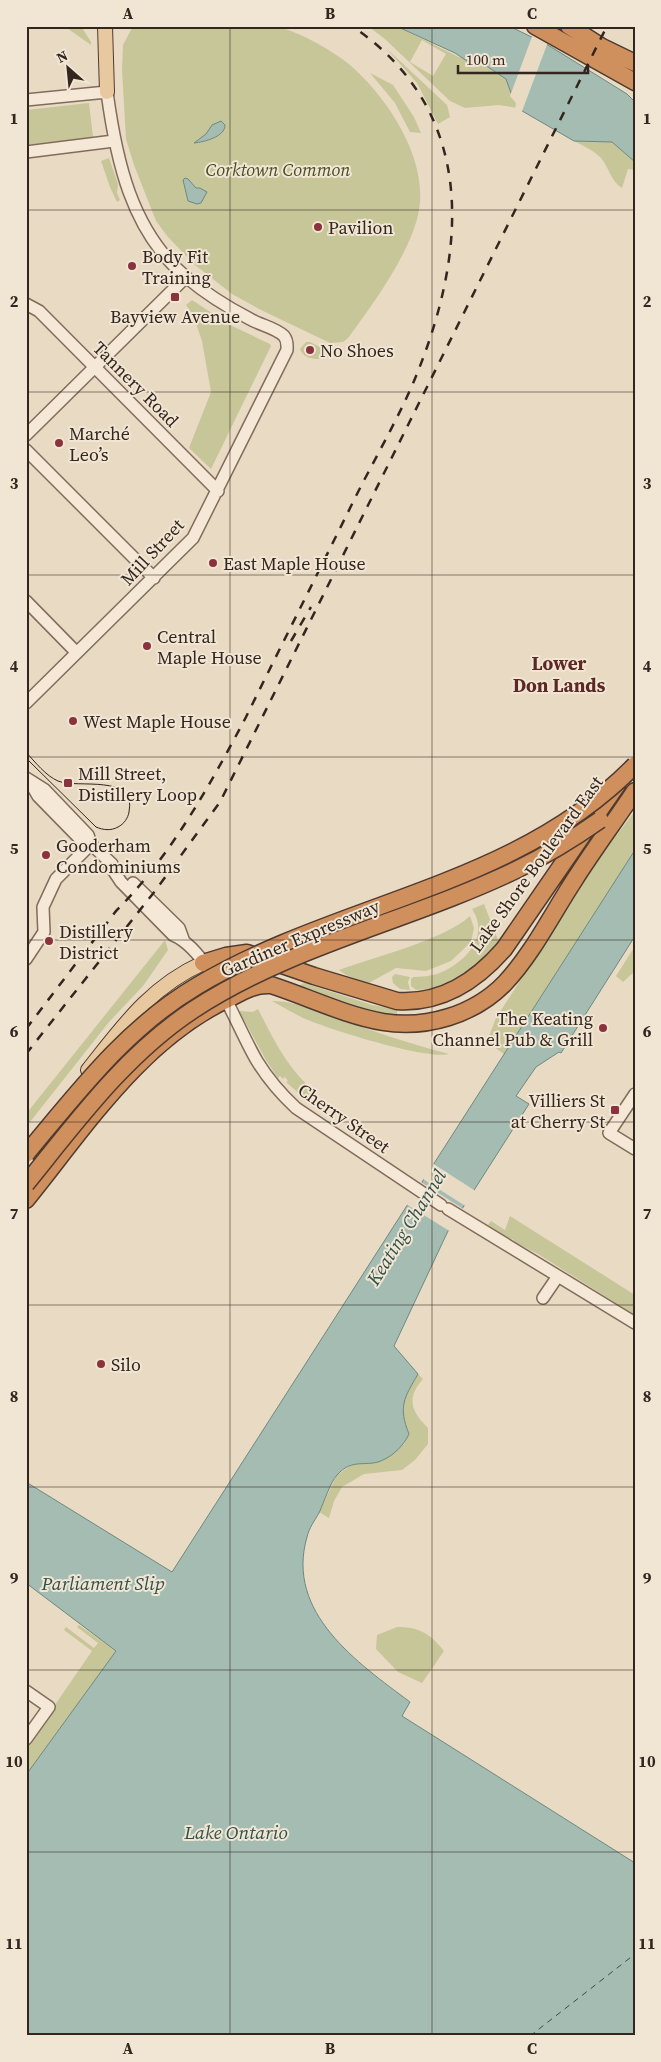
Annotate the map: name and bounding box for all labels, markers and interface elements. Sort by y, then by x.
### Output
text: A [123,2,134,24]
text: B [325,2,336,24]
text: C [527,2,537,24]
north arrow [42,42,92,92]
scale bar [458,42,588,74]
text: N [53,45,71,68]
text: 100 m [466,49,506,70]
text: 1 [10,107,18,129]
text: 1 [643,107,651,129]
park label: Corktown Common [206,157,350,182]
place label: Pavilion [328,215,393,240]
marker: Pavilion [312,221,324,233]
place label: Body Fit Training [142,244,211,290]
marker: Body Fit Training [126,260,138,272]
text: 2 [10,290,19,312]
text: 2 [643,290,652,312]
marker: Bayview Avenue [169,291,181,303]
place label: Bayview Avenue [110,304,240,329]
street label: Tannery Road [87,335,185,433]
place label: No Shoes [320,338,394,363]
marker: No Shoes [304,344,316,356]
place label: Marché Leo’s [69,421,130,467]
marker: Marché Leo’s [53,437,65,449]
text: 3 [10,472,19,494]
text: 3 [643,472,652,494]
street label: Mill Street [115,513,190,591]
place label: East Maple House [223,551,366,576]
marker: East Maple House [207,557,219,569]
place label: Central Maple House [157,624,262,670]
marker: Central Maple House [141,640,153,652]
district label: Lower Don Lands [513,650,606,698]
text: 4 [10,655,19,677]
text: 4 [643,655,652,677]
place label: West Maple House [83,709,231,734]
marker: West Maple House [67,715,79,727]
place label: Mill Street, Distillery Loop [78,761,197,807]
street label: Lake Shore Boulevard East [463,771,609,957]
marker: Mill Street, Distillery Loop [62,777,74,789]
place label: Gooderham Condominiums [56,833,181,879]
text: 5 [10,837,19,859]
text: 5 [643,837,652,859]
marker: Gooderham Condominiums [40,849,52,861]
street label: Gardiner Expressway [217,893,384,983]
place label: Distillery District [59,919,134,965]
marker: Distillery District [43,935,55,947]
place label: The Keating Channel Pub & Grill [433,1006,593,1052]
text: 6 [10,1020,19,1042]
text: 6 [643,1020,652,1042]
marker: The Keating Channel Pub & Grill [597,1022,609,1034]
street label: Cherry Street [293,1077,395,1159]
place label: Villiers St at Cherry St [511,1088,605,1134]
marker: Villiers St at Cherry St [609,1104,621,1116]
water label: Keating Channel [359,1164,452,1291]
text: 7 [10,1202,19,1224]
text: 7 [643,1202,652,1224]
place label: Silo [111,1352,141,1377]
marker: Silo [95,1358,107,1370]
text: 8 [10,1385,18,1407]
text: 8 [643,1385,651,1407]
text: 9 [10,1567,19,1589]
text: 9 [643,1567,652,1589]
water label: Parliament Slip [40,1570,165,1596]
text: 10 [5,1750,23,1772]
text: 10 [638,1750,656,1772]
water label: Lake Ontario [183,1819,288,1845]
text: 11 [5,1932,23,1954]
text: 11 [638,1932,656,1954]
text: A [123,2037,134,2059]
text: B [325,2037,336,2059]
text: C [527,2037,537,2059]

